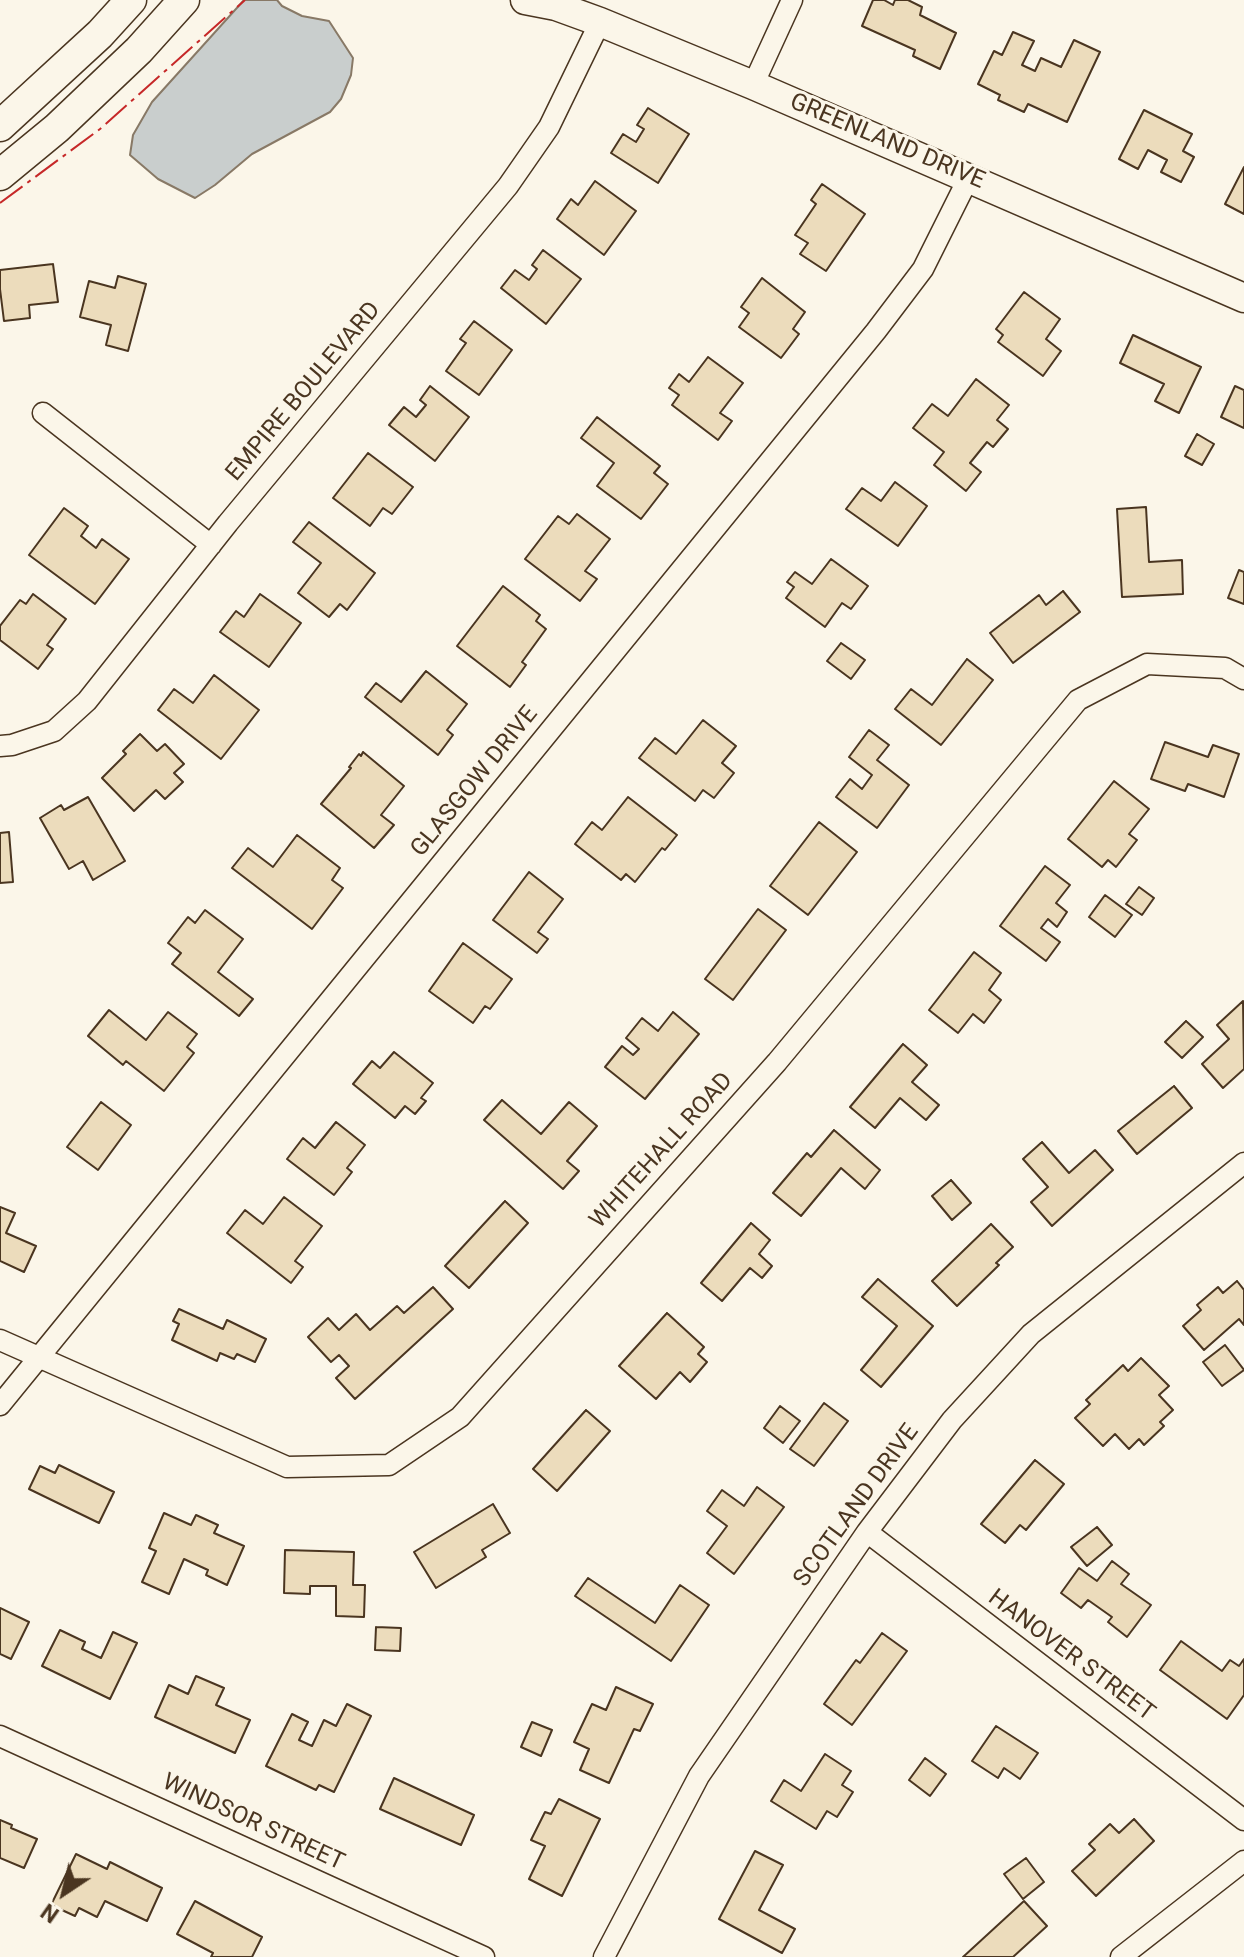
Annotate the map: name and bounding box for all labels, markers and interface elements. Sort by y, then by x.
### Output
street label: GREENLAND DRIVE [785,88,989,196]
street label: EMPIRE BOULEVARD [221,297,387,487]
street label: GLASGOW DRIVE [405,701,545,863]
street label: WHITEHALL ROAD [584,1067,740,1235]
street label: SCOTLAND DRIVE [788,1419,926,1593]
street label: HANOVER STREET [982,1584,1160,1728]
street label: WINDSOR STREET [157,1768,349,1878]
north arrow [24,1853,104,1933]
text: N [36,1898,63,1928]

